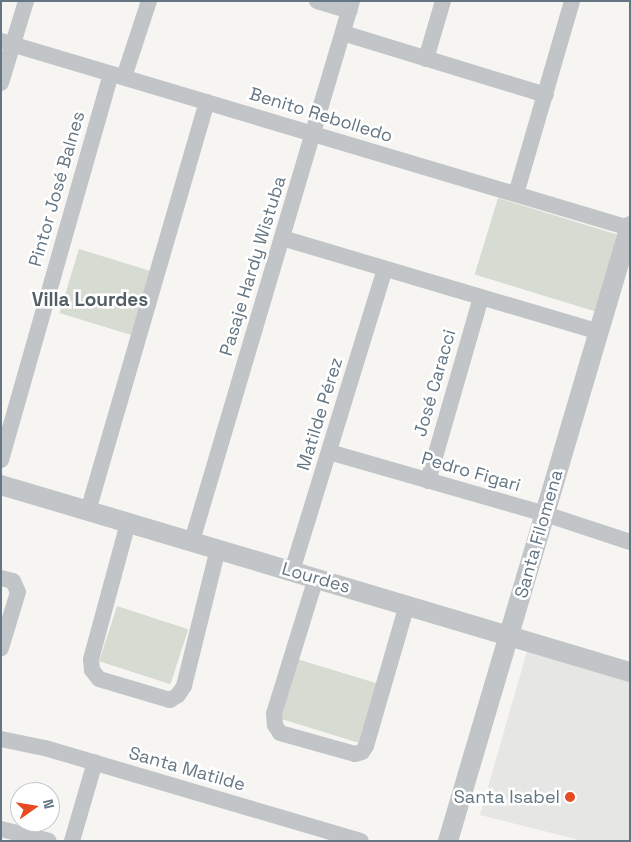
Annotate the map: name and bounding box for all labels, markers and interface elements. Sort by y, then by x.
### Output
street label: Benito Rebolledo [247,83,395,147]
street label: Pintor José Balnes [25,109,89,269]
street label: Pasaje Hardy Wistuba [215,173,291,359]
district label: Villa Lourdes [32,289,148,311]
street label: José Caracci [409,327,461,439]
street label: Matilde Pérez [293,355,347,473]
street label: Pedro Figari [419,448,523,496]
street label: Santa Filomena [510,467,568,601]
street label: Lourdes [279,558,353,598]
street label: Santa Matilde [126,742,248,796]
north arrow [10,782,60,832]
place label: Santa Isabel [454,786,560,808]
marker: Santa Isabel [564,791,576,803]
text: N [39,797,58,810]

